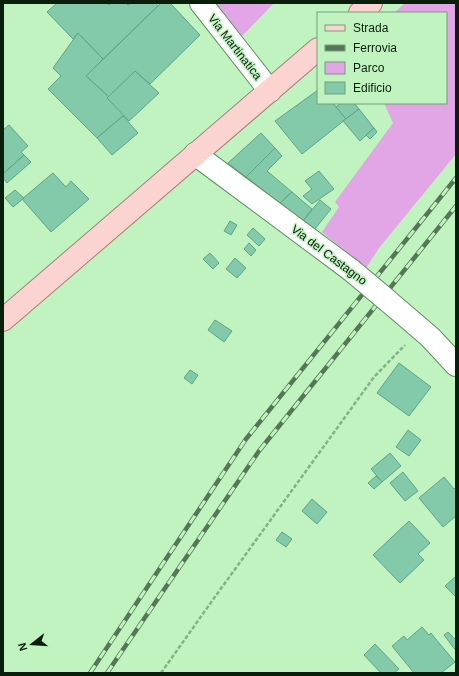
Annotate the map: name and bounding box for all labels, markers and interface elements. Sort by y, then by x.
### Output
street label: Via Martinatica [205,12,265,83]
legend [317,12,447,104]
text: Strada [353,21,389,35]
text: Ferrovia [353,41,397,55]
text: Parco [353,61,385,75]
text: Edificio [353,81,392,95]
street label: Via del Castagno [288,222,370,288]
north arrow [12,624,52,664]
text: N [16,641,29,652]

